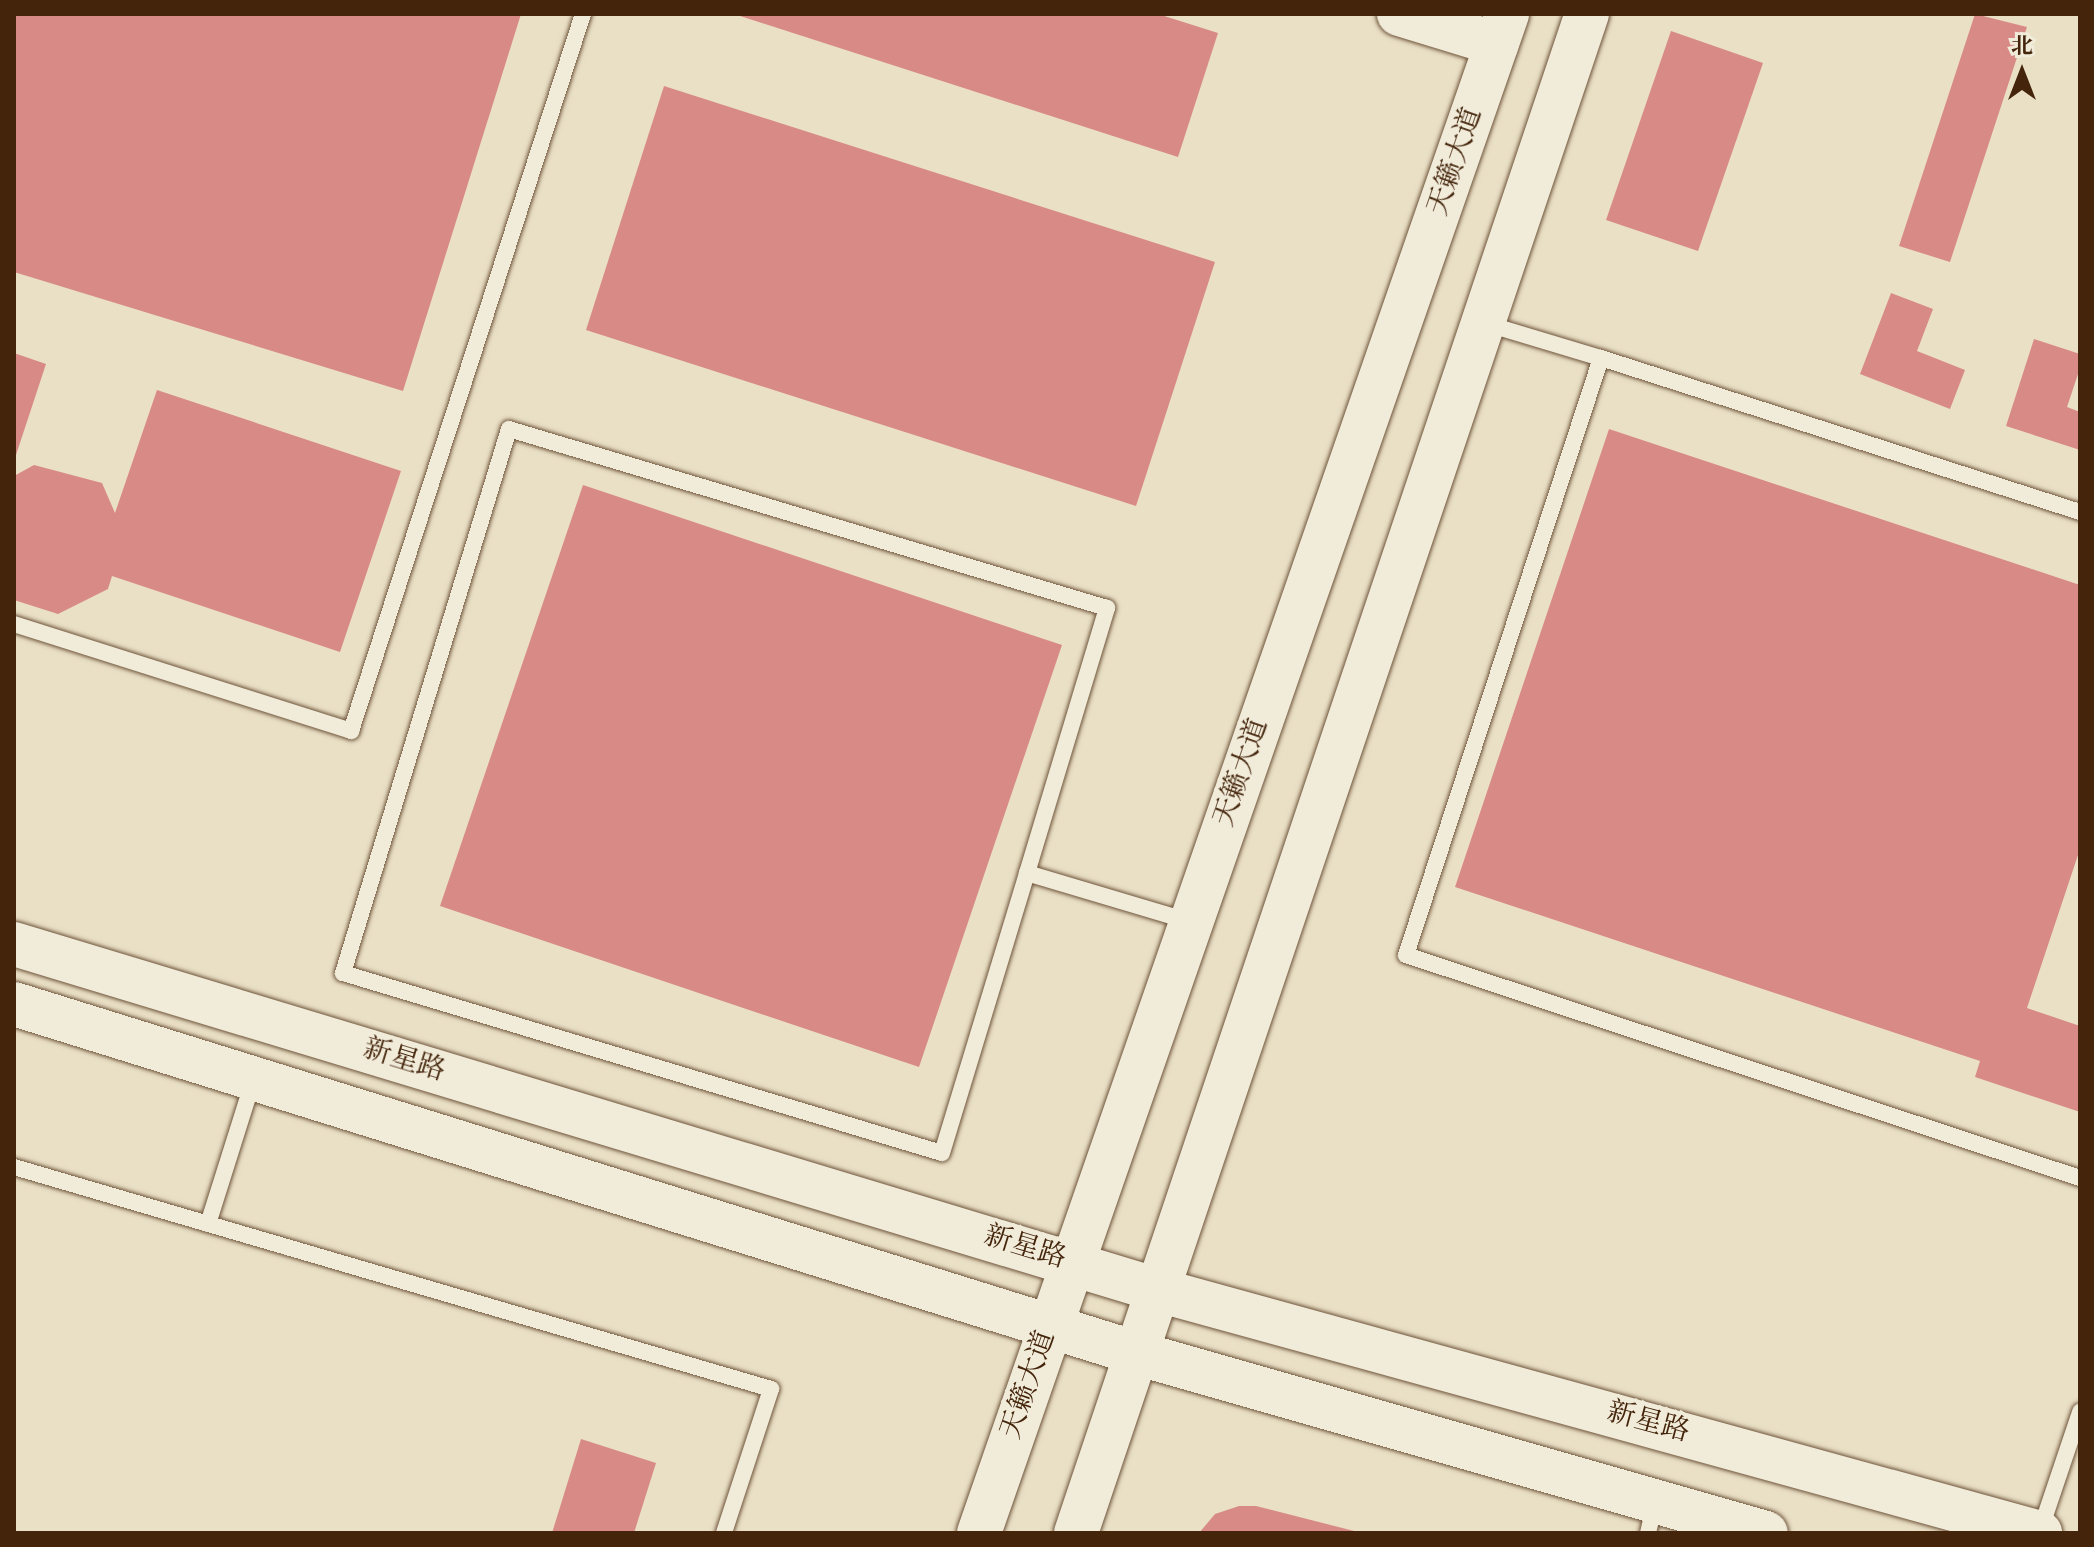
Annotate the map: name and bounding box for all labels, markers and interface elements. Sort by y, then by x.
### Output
north arrow [1982,32,2062,112]
text: 北 [2011,32,2033,63]
street label: 天籁大道 [1422,104,1490,220]
street label: 天籁大道 [1208,715,1276,831]
street label: 新星路 [359,1033,449,1089]
street label: 新星路 [980,1220,1070,1276]
street label: 天籁大道 [995,1327,1063,1443]
street label: 新星路 [1603,1396,1693,1450]

